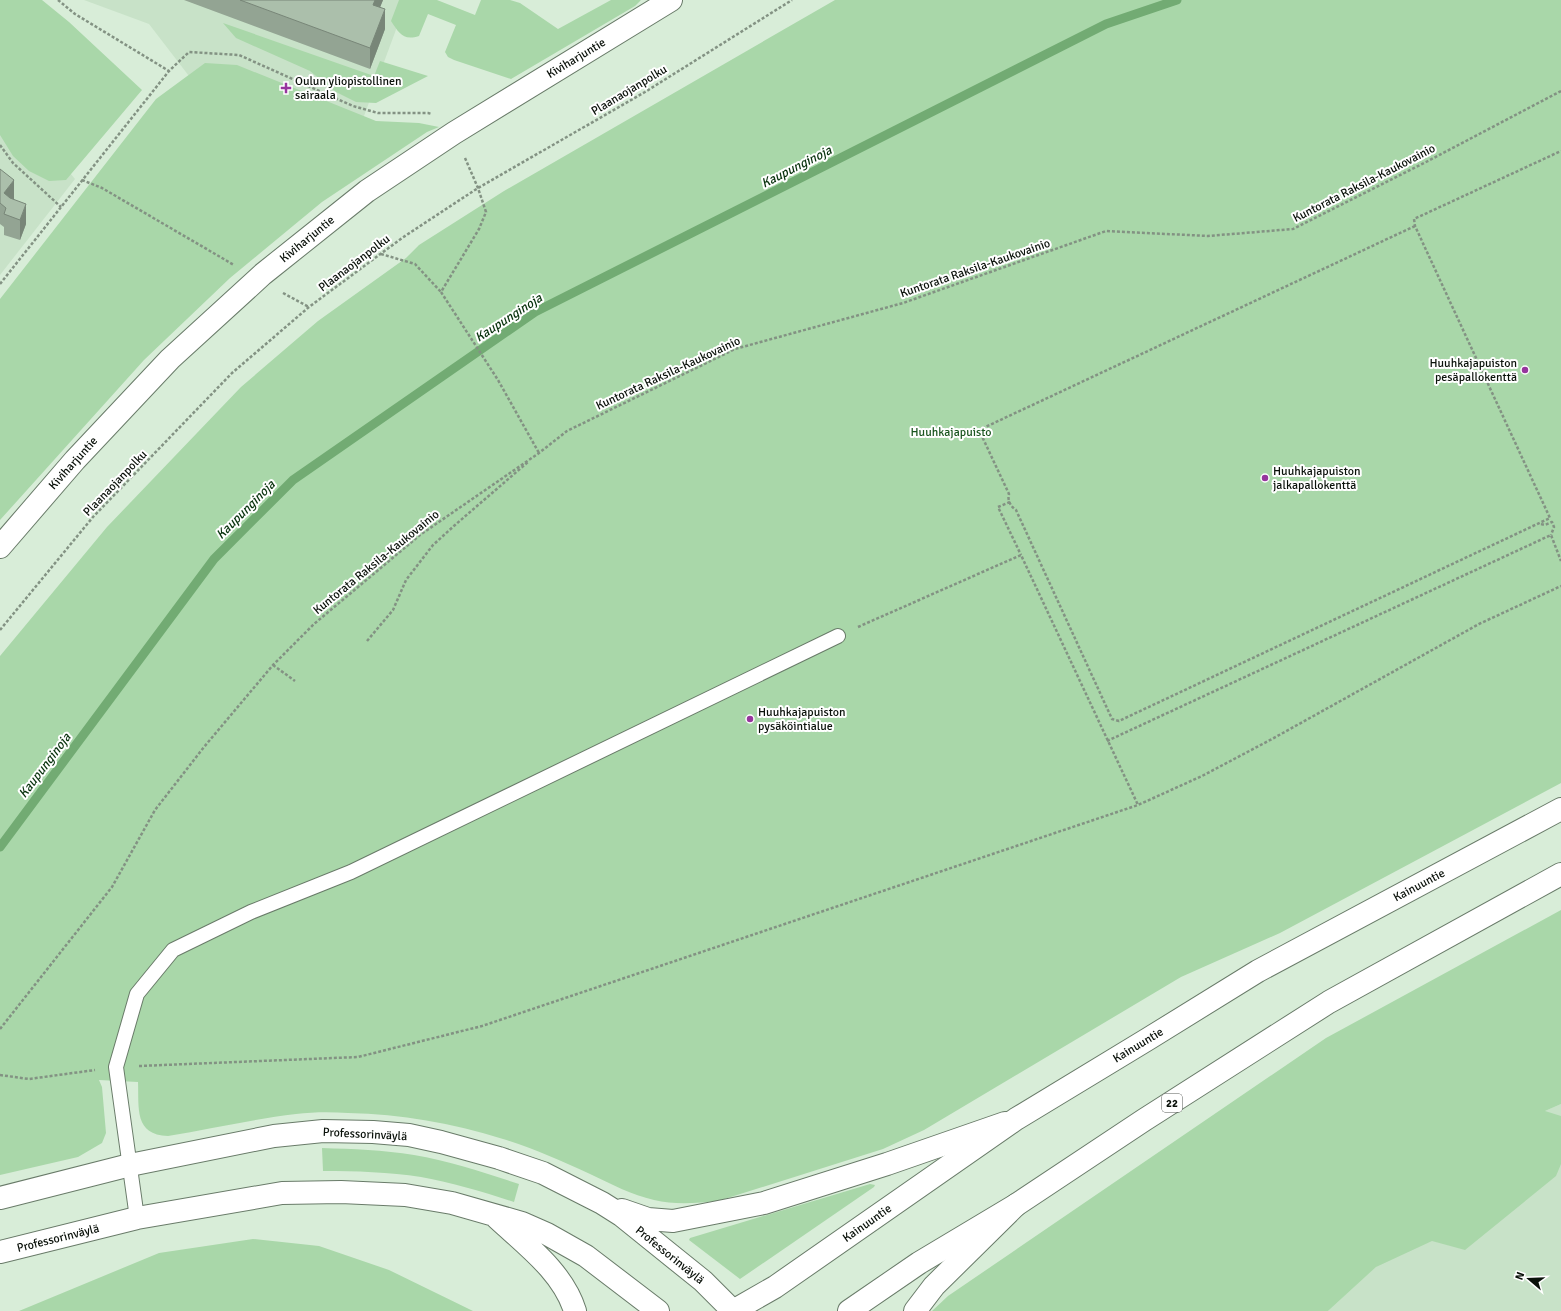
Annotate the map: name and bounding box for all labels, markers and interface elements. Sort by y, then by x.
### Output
street label: Kiviharjuntie [544,35,608,82]
street label: Plaanaojanpolku [589,62,670,119]
place label: Oulun yliopistollinen sairaala [295,74,402,103]
marker: Oulun yliopistollinen sairaala [280,82,292,94]
street label: Kuntorata Raksila-Kaukovainio [1291,141,1438,226]
water label: Kaupunginoja [759,142,835,191]
street label: Kiviharjuntie [277,213,338,266]
street label: Plaanaojanpolku [316,232,393,295]
street label: Kuntorata Raksila-Kaukovainio [898,236,1052,301]
water label: Kaupunginoja [472,290,546,346]
street label: Kuntorata Raksila-Kaukovainio [594,333,743,414]
place label: Huuhkajapuiston pesäpallokenttä [1429,356,1517,385]
marker: Huuhkajapuiston pesäpallokenttä [1520,365,1530,375]
park label: Huuhkajapuisto [910,425,992,440]
street label: Kiviharjuntie [46,434,101,493]
street label: Plaanaojanpolku [80,447,151,519]
place label: Huuhkajapuiston jalkapallokenttä [1273,464,1361,493]
marker: Huuhkajapuiston jalkapallokenttä [1260,473,1270,483]
water label: Kaupunginoja [213,477,279,543]
street label: Kuntorata Raksila-Kaukovainio [310,507,442,618]
place label: Huuhkajapuiston pysäköintialue [758,705,846,734]
marker: Huuhkajapuiston pysäköintialue [745,714,755,724]
water label: Kaupunginoja [15,730,75,801]
street label: Kainuuntie [1391,866,1448,905]
street label: Kainuuntie [1110,1025,1166,1066]
road number: 22 [1162,1094,1182,1112]
street label: Professorinväylä [322,1125,408,1144]
street label: Kainuuntie [840,1201,895,1246]
street label: Professorinväylä [15,1221,101,1256]
street label: Professorinväylä [632,1223,707,1288]
north arrow [1509,1259,1549,1299]
text: N [1513,1270,1527,1282]

